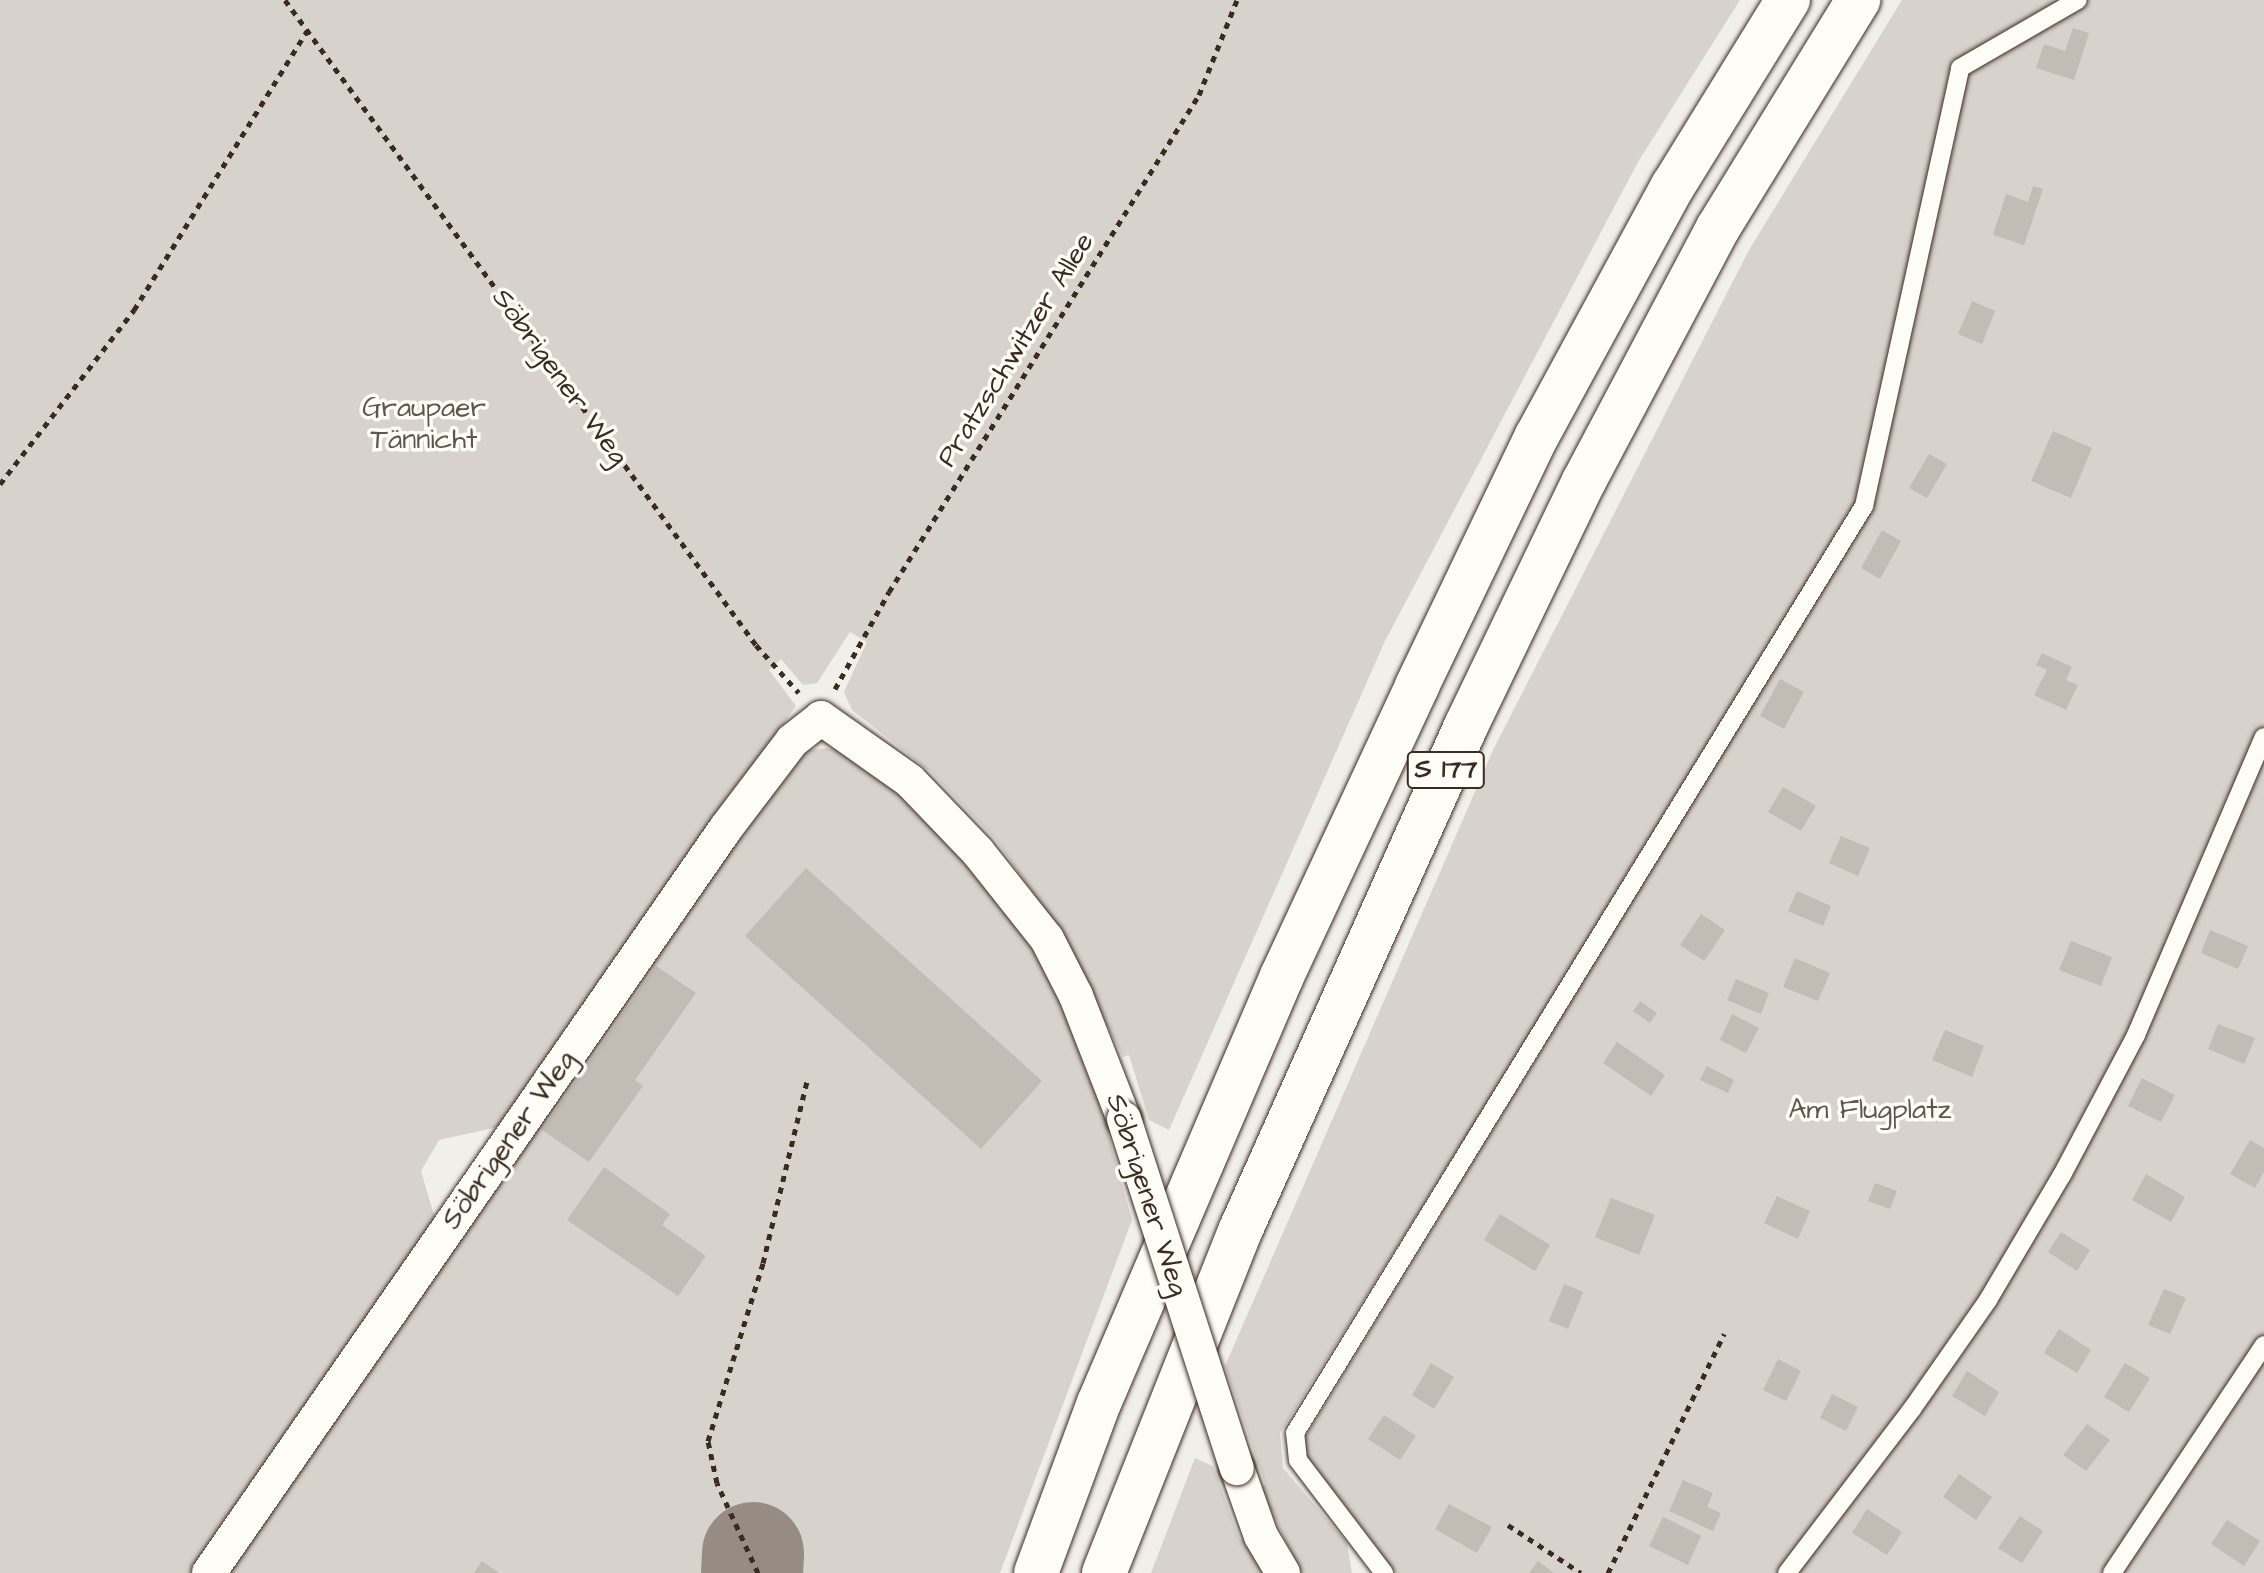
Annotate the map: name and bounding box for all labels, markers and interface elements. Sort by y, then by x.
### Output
street label: Pratzschwitzer Allee [930,227,1102,473]
street label: Söbrigener Weg [485,282,635,472]
park label: Graupaer Tännicht [362,391,486,457]
road number: S 177 [1406,748,1486,792]
street label: Söbrigener Weg [435,1044,583,1236]
street label: Söbrigener Weg [1099,1090,1195,1300]
park label: Am Flugplatz [1789,1093,1951,1127]

